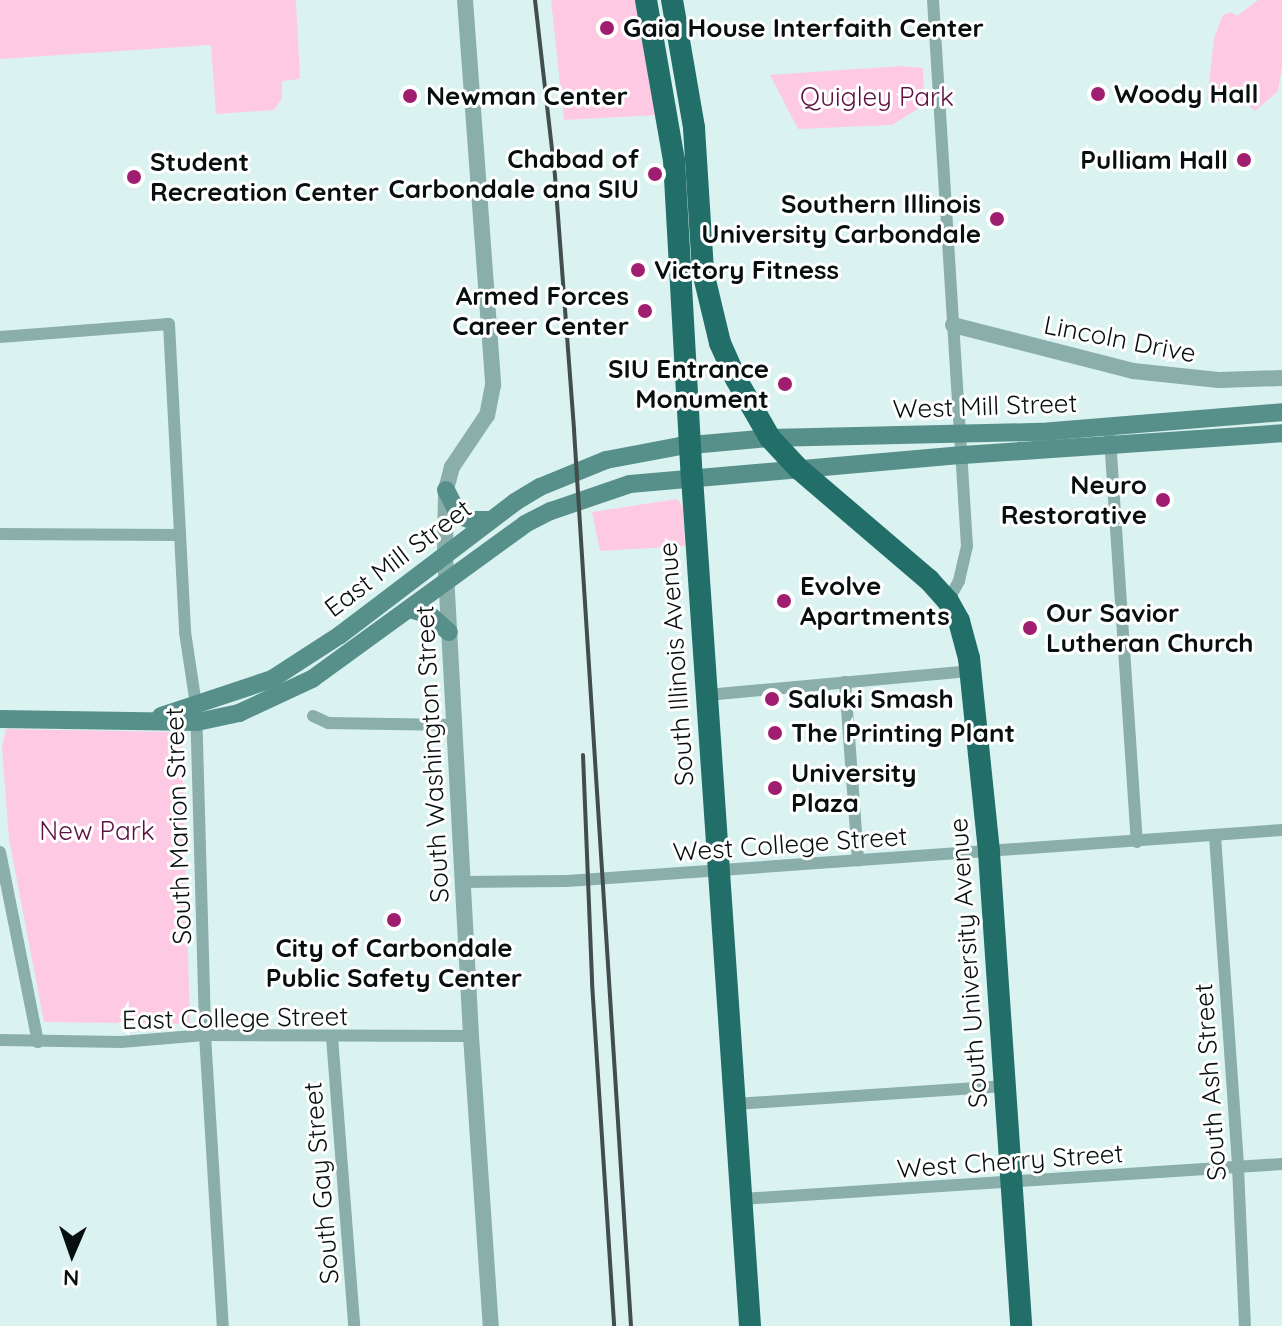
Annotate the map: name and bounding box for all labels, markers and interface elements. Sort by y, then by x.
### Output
place label: Gaia House Interfaith Center [623,12,984,44]
marker: Gaia House Interfaith Center [598,19,616,37]
place label: Woody Hall [1114,78,1259,110]
place label: Newman Center [426,80,628,112]
park label: Quigley Park [800,81,954,113]
marker: Woody Hall [1089,85,1107,103]
marker: Newman Center [401,87,419,105]
place label: Chabad of Carbondale ana SIU [389,143,639,204]
place label: Pulliam Hall [1080,144,1228,176]
place label: Student Recreation Center [150,146,379,208]
marker: Pulliam Hall [1235,151,1253,169]
marker: Chabad of Carbondale ana SIU [646,165,664,183]
marker: Student Recreation Center [125,168,143,186]
place label: Southern Illinois University Carbondale [701,188,981,250]
marker: Southern Illinois University Carbondale [988,210,1006,228]
place label: Victory Fitness [654,254,839,286]
marker: Victory Fitness [629,261,647,279]
place label: Armed Forces Career Center [452,280,629,342]
marker: Armed Forces Career Center [636,302,654,320]
street label: Lincoln Drive [1041,309,1199,369]
place label: SIU Entrance Monument [608,353,769,414]
marker: SIU Entrance Monument [776,375,794,393]
street label: West Mill Street [892,387,1078,425]
place label: Neuro Restorative [1001,469,1147,530]
marker: Neuro Restorative [1154,491,1172,509]
street label: East Mill Street [318,493,478,623]
street label: South Illinois Avenue [652,541,700,787]
place label: Evolve Apartments [800,570,950,632]
marker: Evolve Apartments [775,592,793,610]
place label: Our Savior Lutheran Church [1046,597,1253,658]
street label: South Washington Street [409,604,455,904]
marker: Our Savior Lutheran Church [1021,619,1039,637]
place label: Saluki Smash [788,683,954,715]
marker: Saluki Smash [763,690,781,708]
street label: South Marion Street [158,707,198,945]
place label: The Printing Plant [791,717,1015,749]
marker: The Printing Plant [766,724,784,742]
place label: University Plaza [791,757,917,818]
marker: University Plaza [766,779,784,797]
park label: New Park [39,815,155,847]
street label: South University Avenue [942,817,994,1109]
street label: West College Street [672,820,908,868]
marker: City of Carbondale Public Safety Center [385,911,403,929]
place label: City of Carbondale Public Safety Center [266,932,522,994]
street label: South Ash Street [1188,982,1232,1182]
street label: East College Street [122,1000,348,1036]
street label: South Gay Street [297,1081,345,1285]
street label: West Cherry Street [896,1138,1124,1184]
north arrow [32,1214,112,1294]
text: N [63,1264,80,1292]

